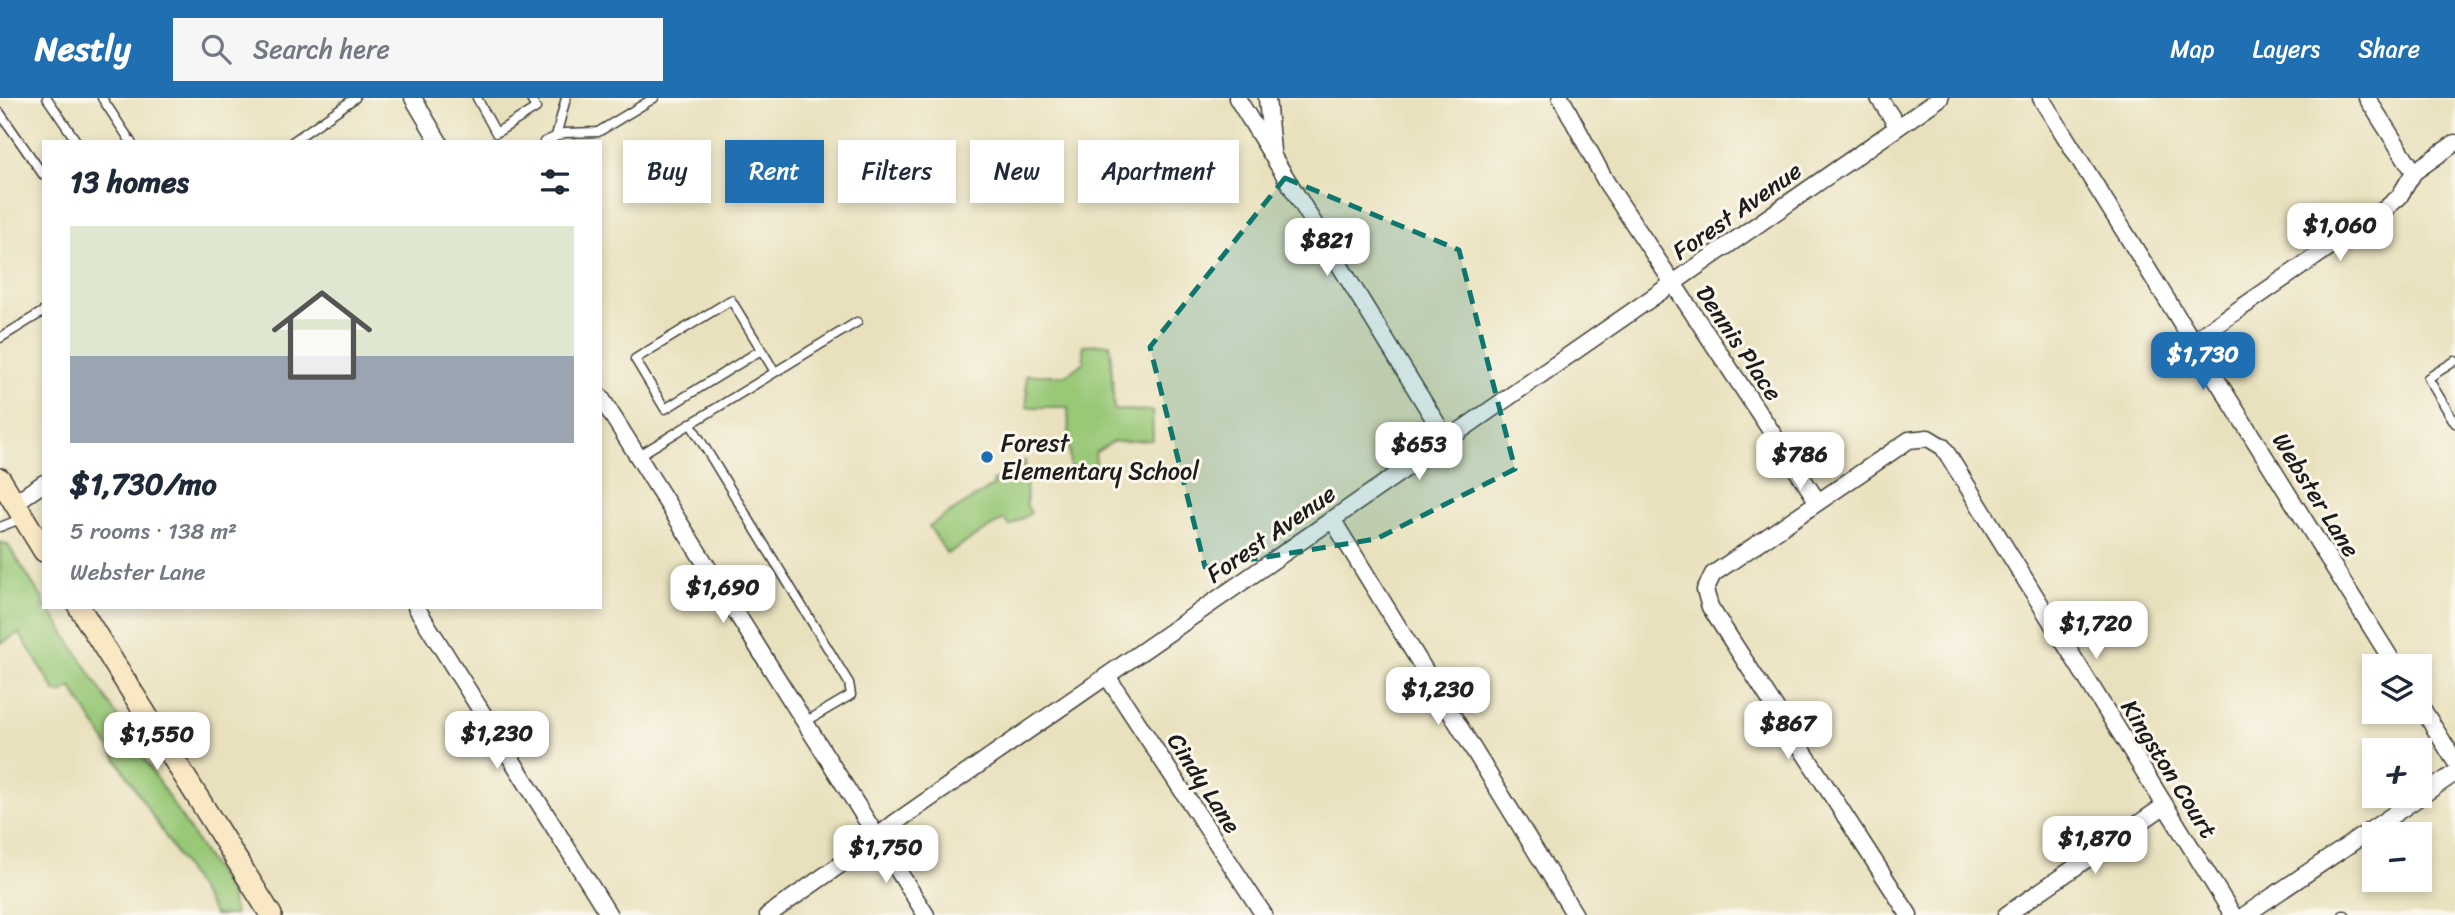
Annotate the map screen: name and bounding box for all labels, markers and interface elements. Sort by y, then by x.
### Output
search box [173,18,663,81]
text: Nestly [35,20,131,78]
text: Search here [253,26,390,72]
text: Map [2170,28,2215,70]
text: Layers [2253,28,2320,70]
text: Share [2358,28,2420,70]
icon: search [197,30,235,68]
chip: Buy [623,140,711,203]
chip: Rent [725,140,824,203]
chip: Filters [838,140,956,203]
chip: New [970,140,1064,203]
chip: Apartment [1078,140,1239,203]
street label: Forest Avenue [1663,150,1811,272]
text: 13 homes [70,155,189,209]
icon: filters [536,163,574,201]
pin: $1,060 [2283,204,2397,263]
text: $1,060 [2303,205,2377,246]
pin: $821 [1286,218,1368,278]
text: $821 [1301,220,1353,261]
icon: home [259,272,385,398]
street label: Dennis Place [1684,276,1794,410]
pin: $1,730 [2146,332,2260,392]
text: $1,730 [2167,334,2239,375]
place label: Forest Elementary School [1001,422,1200,492]
pin: $653 [1378,422,1460,482]
text: $653 [1391,424,1447,465]
street label: Webster Lane [2261,424,2371,566]
pin: $786 [1759,432,1841,492]
text: $786 [1772,434,1828,475]
marker: Forest Elementary School [979,449,995,465]
text: $1,730/mo [70,457,217,511]
street label: Forest Avenue [1197,473,1345,595]
text: 5 rooms · 138 m² [70,511,237,552]
text: Webster Lane [70,552,206,593]
pin: $1,690 [666,566,780,625]
text: $1,690 [686,567,760,608]
pin: $1,720 [2039,602,2153,661]
text: $1,720 [2060,603,2132,644]
map controls [2362,654,2432,892]
button: layers [2362,654,2432,724]
pin: $1,230 [1381,668,1495,727]
text: $1,230 [1402,669,1474,710]
street label: Kingston Court [2109,691,2229,847]
pin: $867 [1747,702,1829,761]
text: $867 [1760,703,1816,744]
pin: $1,550 [100,712,214,772]
pin: $1,230 [440,712,554,771]
text: $1,230 [461,713,533,754]
text: $1,550 [120,714,194,755]
street label: Cindy Lane [1156,724,1253,842]
button: + [2362,738,2432,808]
pin: $1,870 [2038,816,2152,876]
text: $1,870 [2058,818,2132,859]
button: − [2362,822,2432,892]
pin: $1,750 [829,826,943,885]
text: $1,750 [849,827,923,868]

